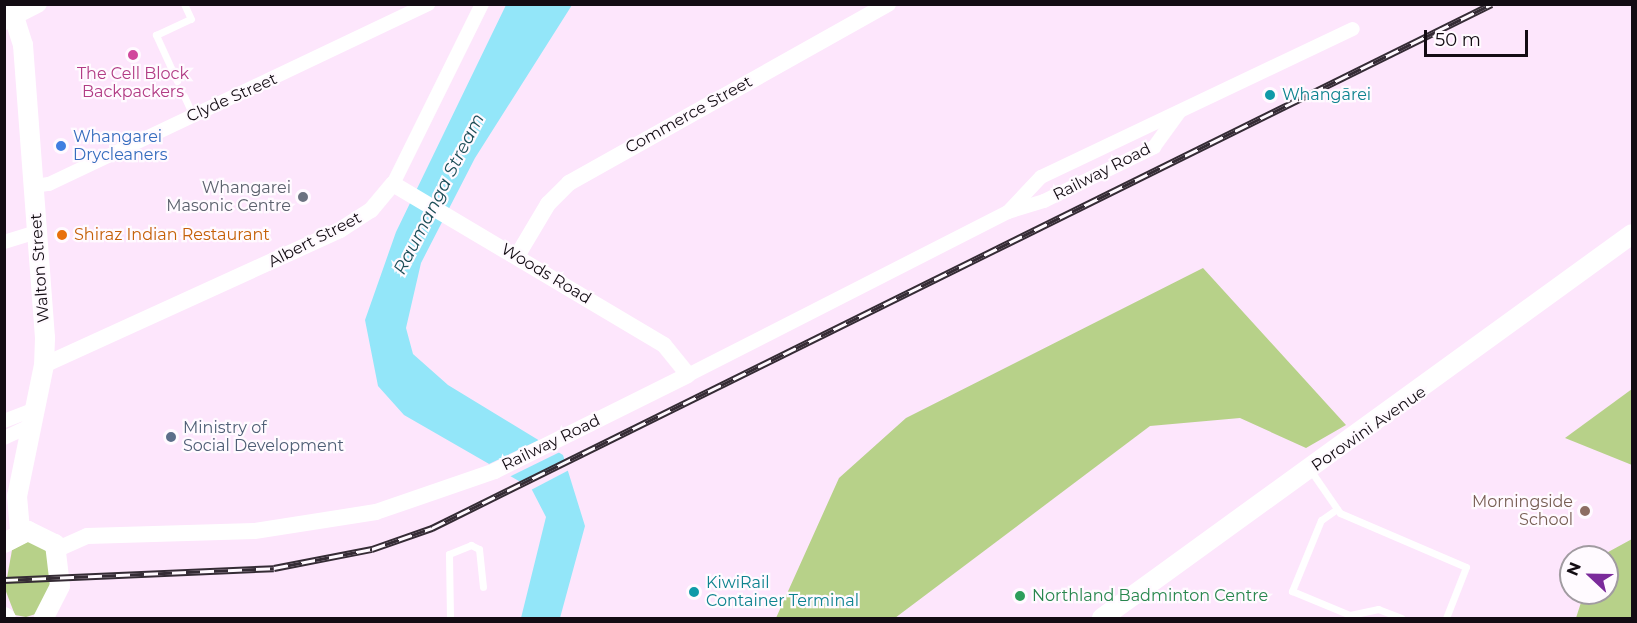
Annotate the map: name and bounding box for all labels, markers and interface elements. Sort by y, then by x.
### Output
scale bar [1427,18,1530,56]
text: 50 m [1435,29,1481,51]
marker: The Cell Block Backpackers [126,48,140,62]
place label: The Cell Block Backpackers [77,64,189,102]
street label: Clyde Street [184,69,280,127]
street label: Commerce Street [622,72,756,158]
place label: Whangārei [1282,85,1371,105]
marker: Whangārei [1263,88,1277,102]
water label: Raumanga Stream [389,110,489,278]
place label: Whangarei Drycleaners [73,127,168,165]
marker: Whangarei Drycleaners [54,139,68,153]
street label: Railway Road [1050,139,1154,205]
place label: Whangarei Masonic Centre [166,178,291,216]
marker: Whangarei Masonic Centre [296,190,310,204]
street label: Albert Street [265,208,365,272]
street label: Walton Street [27,212,53,324]
place label: Shiraz Indian Restaurant [74,225,270,245]
marker: Shiraz Indian Restaurant [55,228,69,242]
street label: Woods Road [497,240,595,308]
street label: Porowini Avenue [1308,382,1430,476]
street label: Railway Road [499,411,603,475]
place label: Ministry of Social Development [183,418,344,456]
marker: Ministry of Social Development [164,430,178,444]
place label: Morningside School [1472,492,1573,530]
marker: Morningside School [1578,504,1592,518]
north arrow [1559,545,1619,605]
text: N [1562,559,1585,578]
place label: KiwiRail Container Terminal [706,573,859,611]
marker: KiwiRail Container Terminal [687,585,701,599]
place label: Northland Badminton Centre [1032,586,1268,606]
marker: Northland Badminton Centre [1013,589,1027,603]

